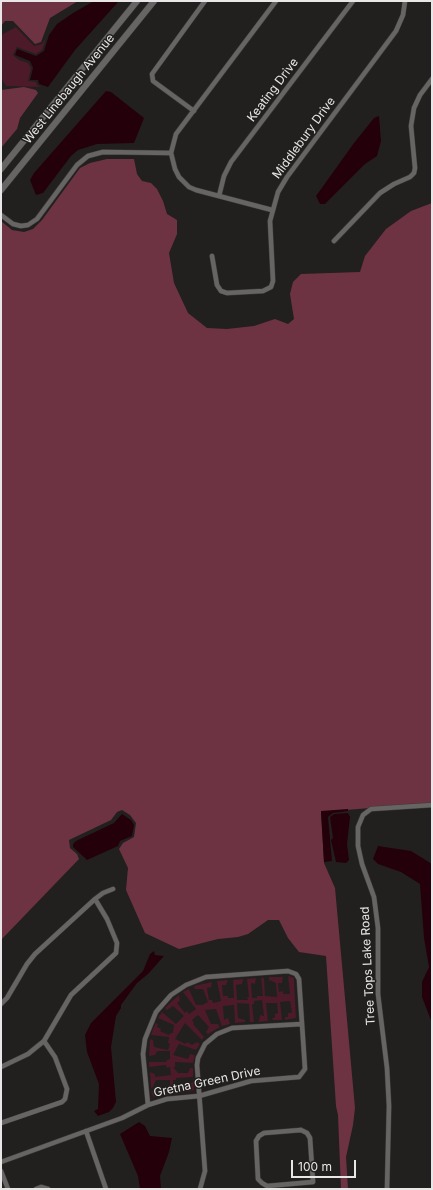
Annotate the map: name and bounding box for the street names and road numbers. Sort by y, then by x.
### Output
street label: West Linebaugh Avenue [20,31,118,147]
street label: Keating Drive [244,55,302,125]
street label: Middlebury Drive [270,94,338,182]
street label: Tree Tops Lake Road [358,906,378,1026]
street label: Gretna Green Drive [152,1064,262,1100]

